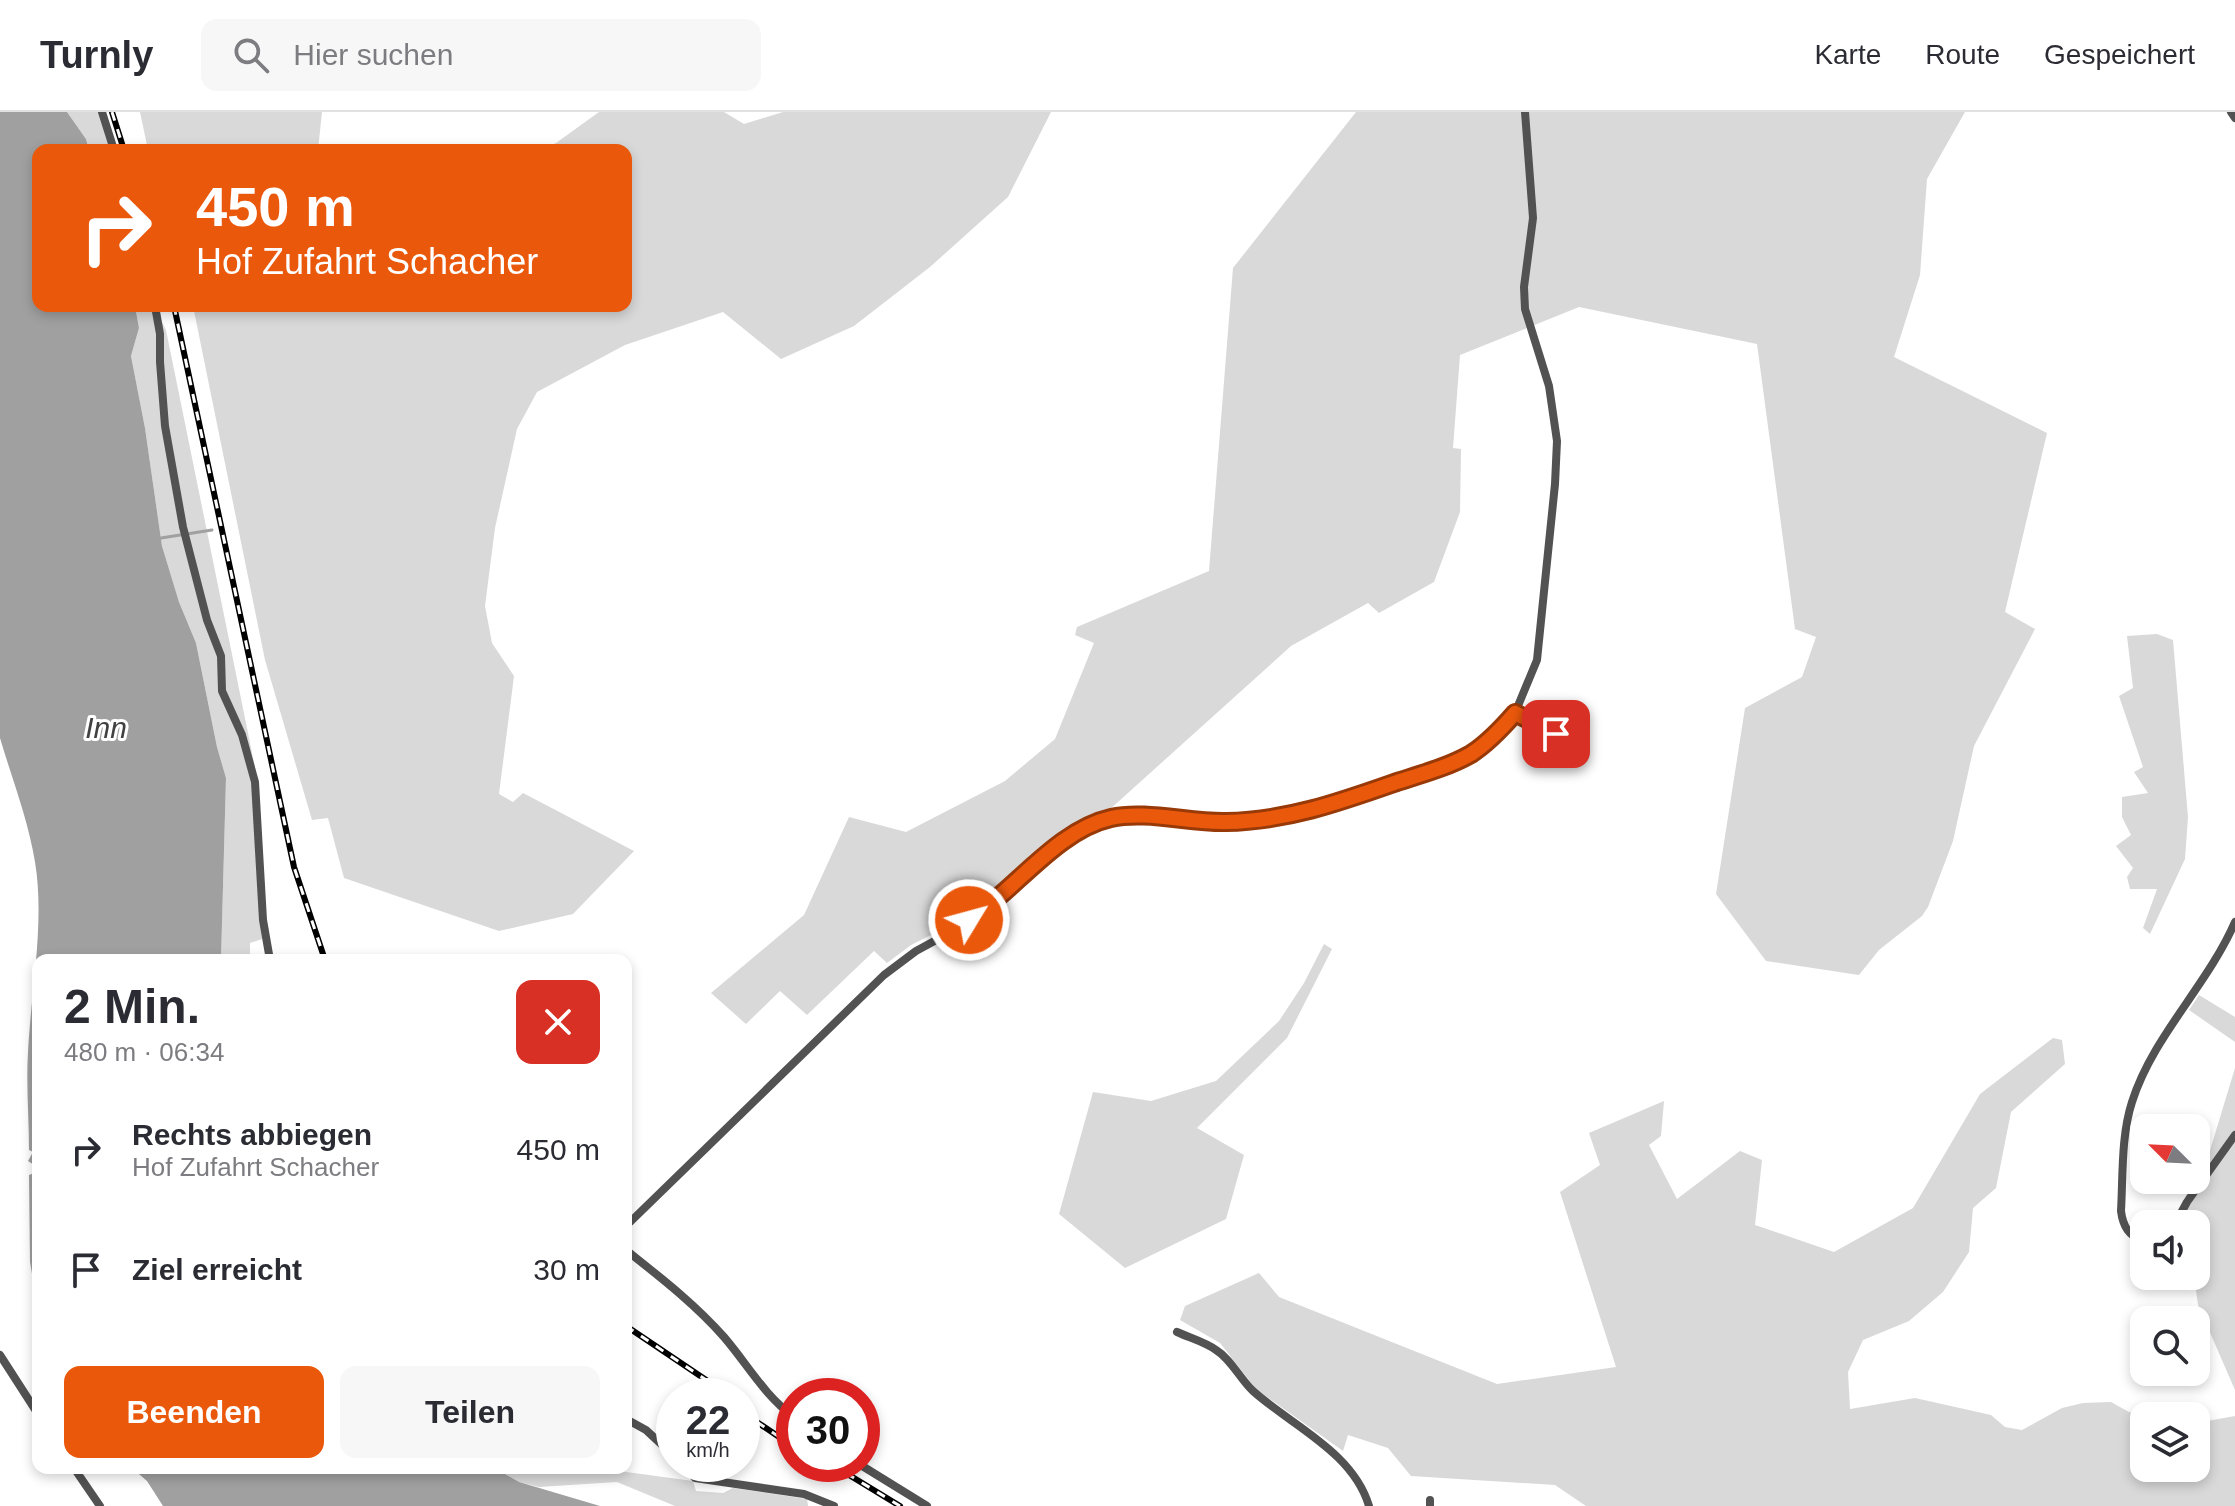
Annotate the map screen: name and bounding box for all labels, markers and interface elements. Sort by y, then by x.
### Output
search box [201,19,761,91]
icon: search [229,33,273,77]
text: Turnly [40,34,153,76]
text: Hier suchen [293,38,453,71]
text: Karte [1814,39,1881,70]
text: Route [1925,39,2000,70]
text: Gespeichert [2044,39,2195,70]
text: 450 m [196,175,355,238]
icon: right [64,176,168,280]
text: Hof Zufahrt Schacher [196,241,538,282]
pin [1522,700,1590,768]
water label: Inn [85,711,127,744]
icon: arrive [1534,712,1578,756]
position arrow [927,878,1011,962]
text: 2 Min. [64,980,200,1033]
button: close [516,980,600,1064]
text: 480 m · 06:34 [64,1037,224,1067]
north arrow [2130,1114,2210,1194]
map controls [2130,1114,2210,1482]
text: Rechts abbiegen [132,1118,372,1151]
icon: right [64,1128,108,1172]
text: 450 m [517,1133,600,1166]
text: Hof Zufahrt Schacher [132,1152,379,1182]
button: sound [2130,1210,2210,1290]
icon: arrive [64,1248,108,1292]
text: Ziel erreicht [132,1253,302,1286]
text: 30 m [533,1253,600,1286]
button: search [2130,1306,2210,1386]
button: Beenden [64,1366,324,1458]
button: Teilen [340,1366,600,1458]
speed limit sign: 30 [776,1378,880,1482]
text: 22 [686,1398,730,1442]
button: layers [2130,1402,2210,1482]
text: km/h [686,1439,730,1461]

